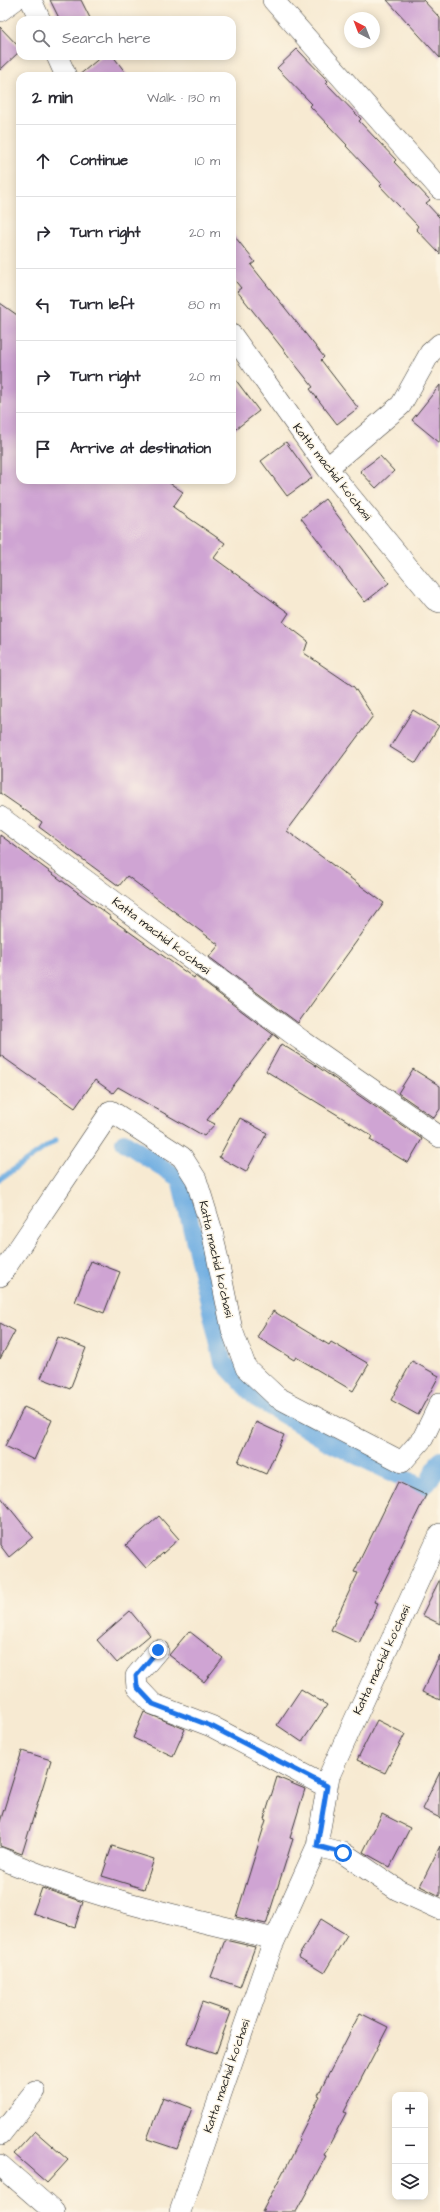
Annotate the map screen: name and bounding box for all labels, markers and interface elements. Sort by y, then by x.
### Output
north arrow [344,12,380,48]
search box [16,16,236,60]
icon: search [30,27,52,49]
text: Search here [62,28,151,49]
text: 2 min [32,86,73,110]
text: Walk · 130 m [147,89,220,107]
icon: ahead [32,150,54,172]
text: Continue [70,150,128,171]
text: 10 m [195,152,220,170]
icon: right [32,222,54,244]
text: Turn right [70,222,141,243]
text: 20 m [189,224,220,242]
icon: left [32,294,54,316]
text: Turn left [70,294,134,315]
text: 80 m [188,296,220,314]
icon: right [32,366,54,388]
text: Turn right [70,366,141,387]
text: 20 m [189,368,220,386]
street label: Katta machid ko'chasi [289,420,376,524]
icon: arrive [32,438,54,460]
text: Arrive at destination [70,438,211,459]
street label: Katta machid ko'chasi [108,893,214,979]
street label: Katta machid ko'chasi [194,1199,238,1319]
street label: Katta machid ko'chasi [349,1602,415,1718]
route end [149,1641,167,1659]
route start [334,1844,352,1862]
street label: Katta machid ko'chasi [200,2017,255,2135]
map controls [392,2092,428,2200]
button: + [392,2092,428,2128]
button: − [392,2128,428,2164]
button: layers [392,2164,428,2200]

